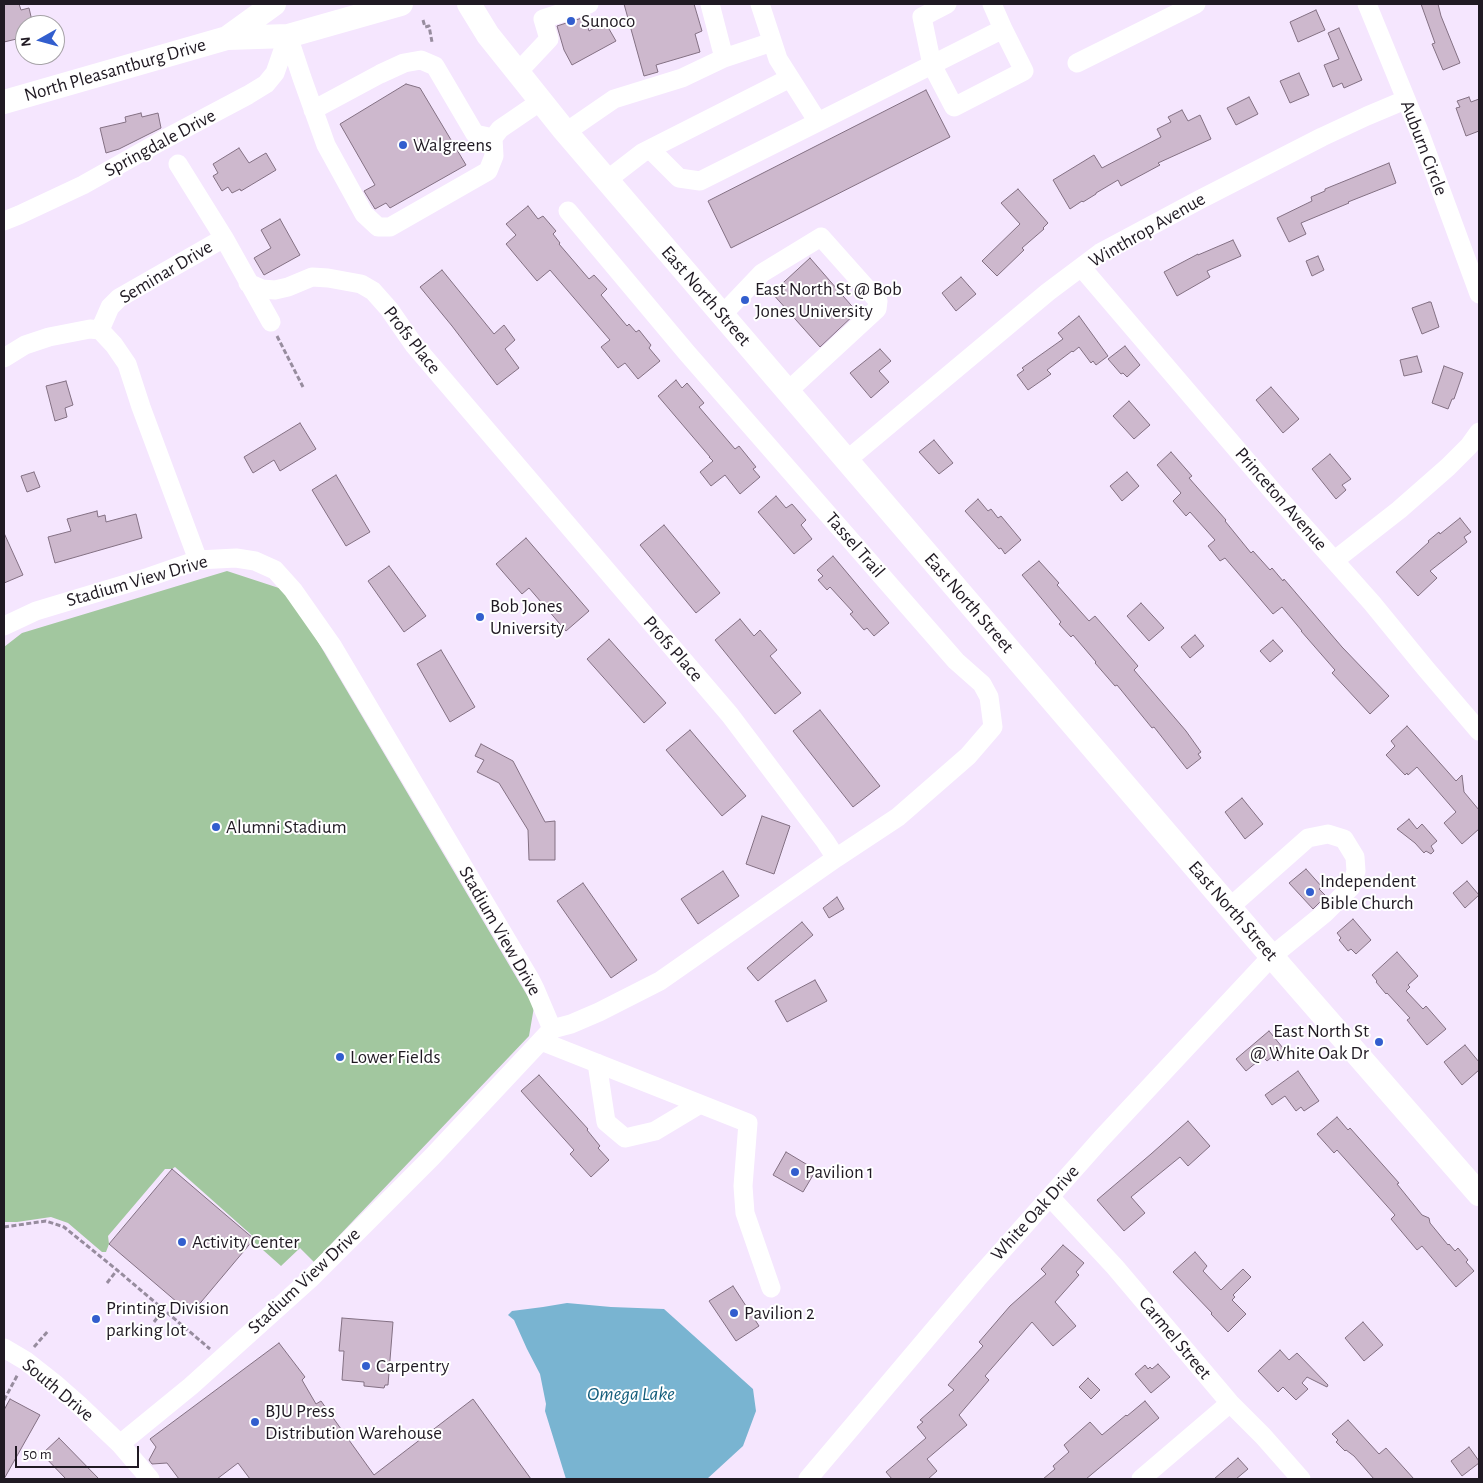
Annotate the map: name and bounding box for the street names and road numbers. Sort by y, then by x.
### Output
street label: North Pleasantburg Drive [22,33,208,107]
street label: Auburn Circle [1395,97,1453,199]
street label: Springdale Drive [100,104,220,182]
street label: Winthrop Avenue [1085,187,1209,273]
street label: Seminar Drive [115,235,217,309]
street label: East North Street [656,241,756,351]
street label: Profs Place [378,301,446,379]
street label: Princeton Avenue [1230,443,1332,555]
street label: Tassel Trail [820,507,890,583]
street label: East North Street [919,548,1019,658]
street label: Stadium View Drive [64,550,210,612]
street label: Profs Place [638,611,708,687]
street label: East North Street [1183,856,1283,966]
street label: Stadium View Drive [454,862,546,1000]
street label: White Oak Drive [986,1160,1084,1266]
street label: Stadium View Drive [243,1223,365,1339]
street label: Carmel Street [1134,1292,1216,1384]
street label: South Drive [18,1354,98,1426]

